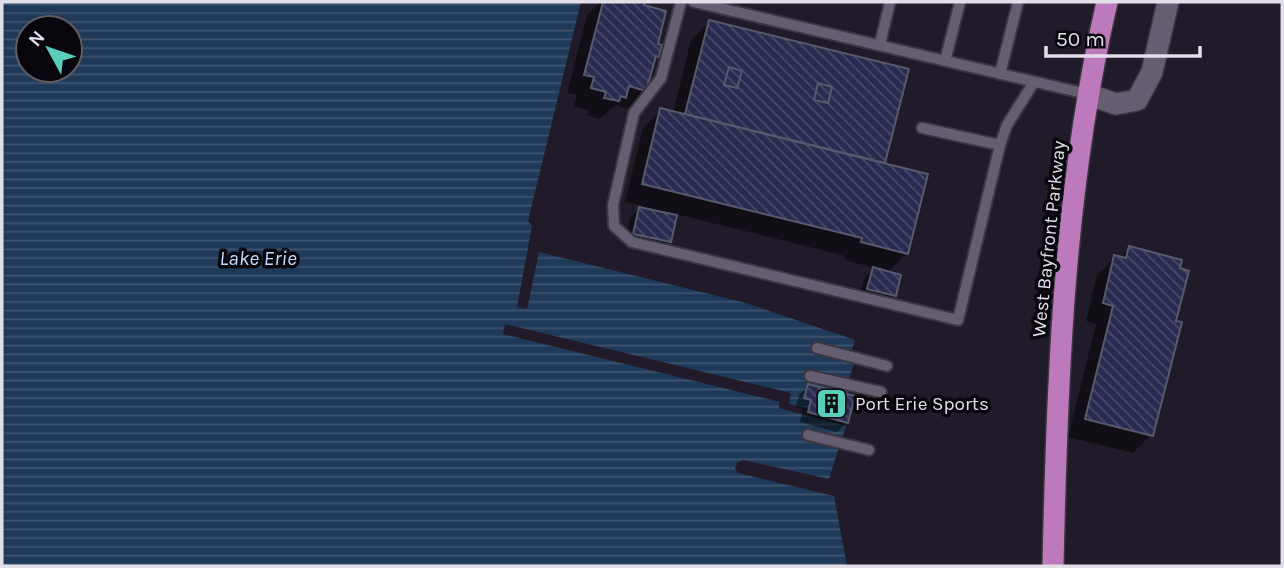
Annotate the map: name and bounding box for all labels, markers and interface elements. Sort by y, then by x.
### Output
north arrow [14,14,84,84]
scale bar [1046,14,1200,58]
text: N [24,26,50,51]
text: 50 m [1056,27,1105,51]
street label: West Bayfront Parkway [1028,140,1070,338]
water label: Lake Erie [219,246,297,270]
building icon: Port Erie Sports [815,387,849,421]
place label: Port Erie Sports [855,393,989,415]

